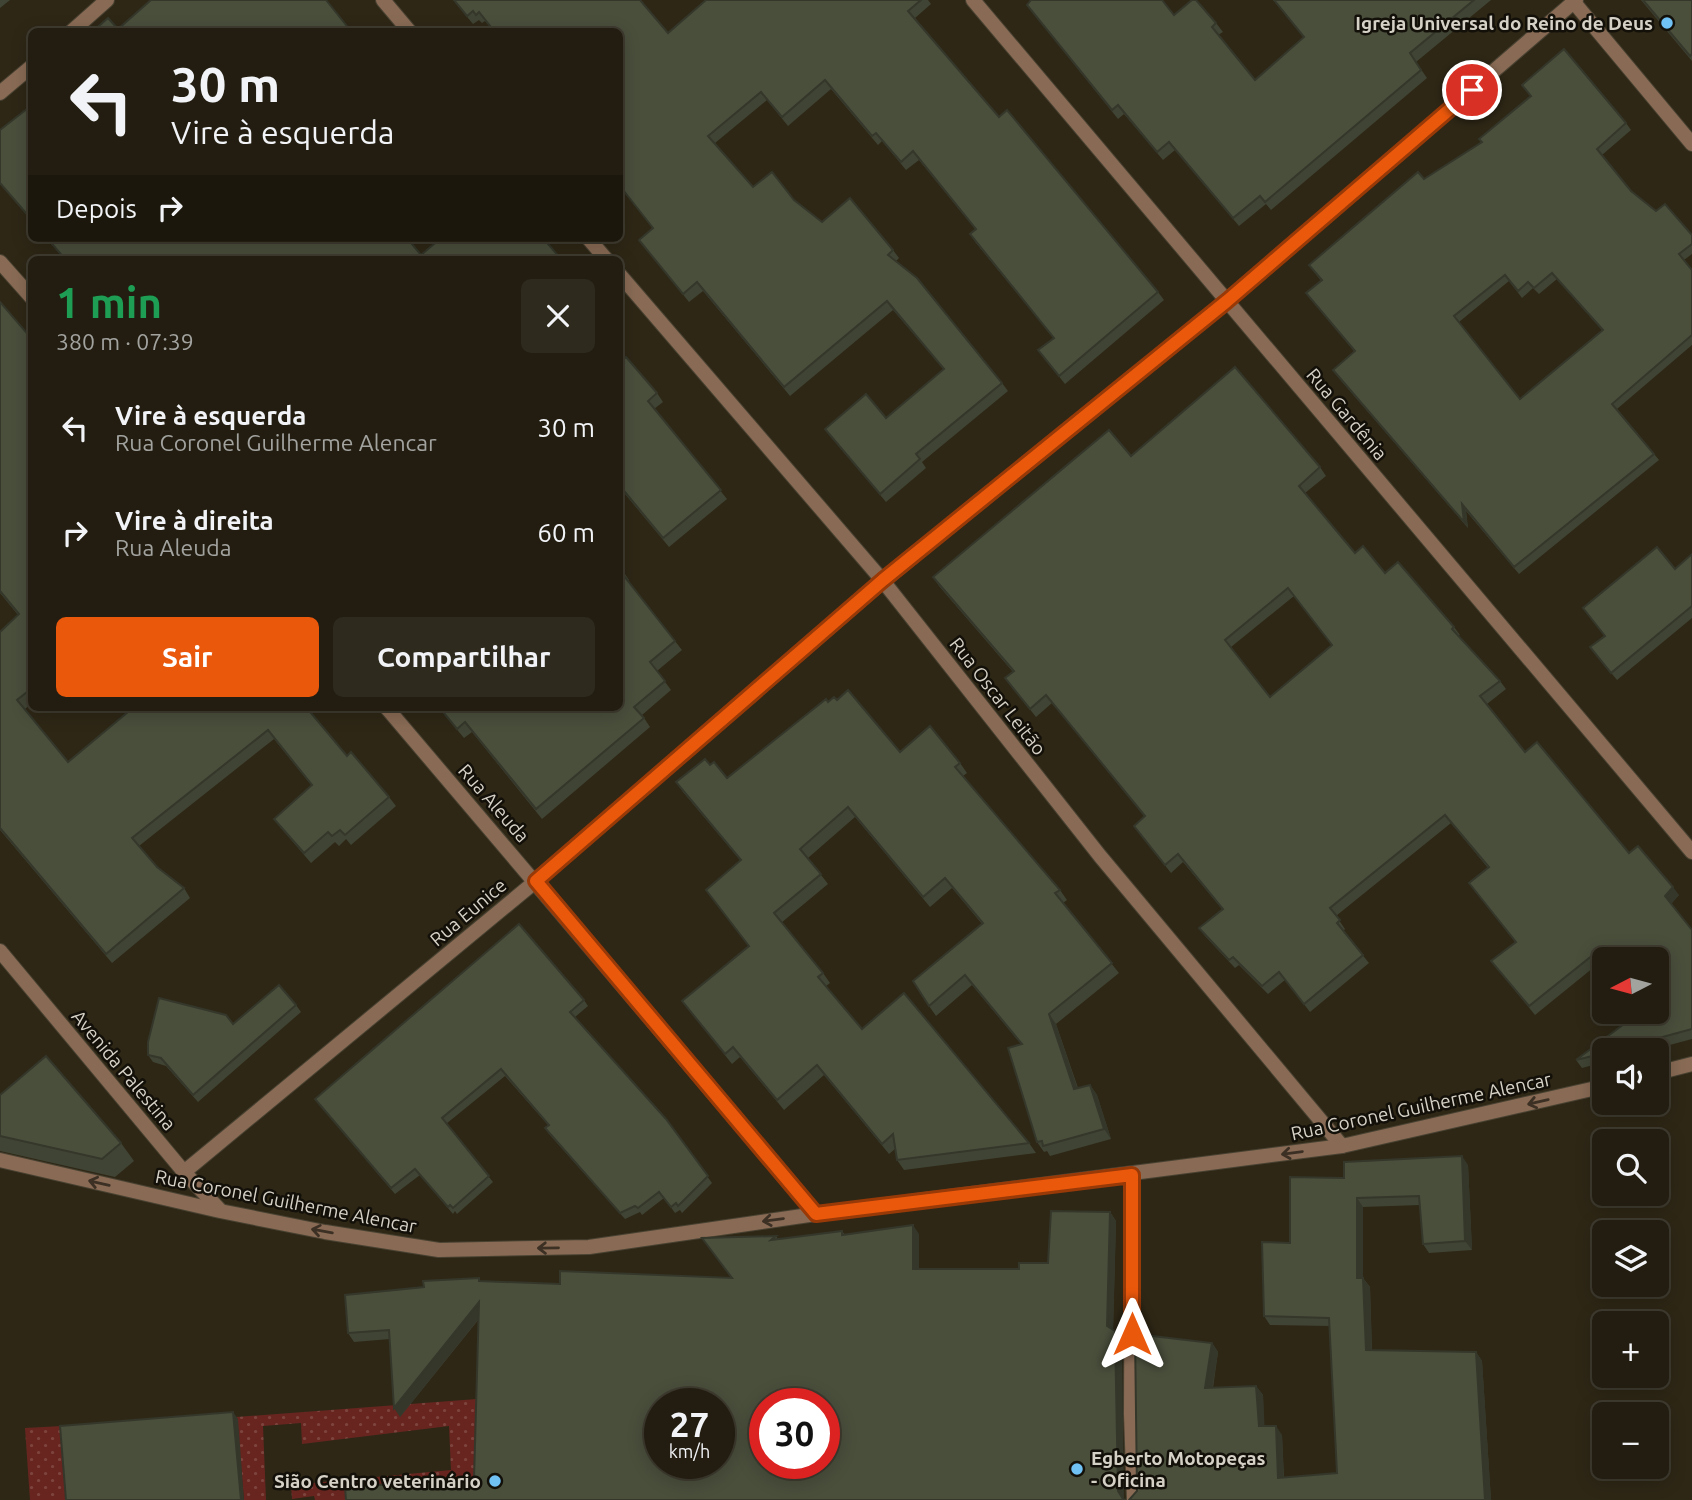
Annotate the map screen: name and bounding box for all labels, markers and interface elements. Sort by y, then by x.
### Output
place label: Igreja Universal do Reino de Deus [1355,12,1653,34]
marker: Igreja Universal do Reino de Deus [1659,15,1675,31]
icon: left [56,56,147,147]
text: 30 m [171,56,280,111]
pin [1442,60,1502,120]
icon: arrive [1453,71,1491,109]
text: Vire à esquerda [171,114,394,150]
icon: right [151,189,189,227]
text: Depois [56,194,137,223]
text: 1 min [56,279,162,326]
button: close [521,279,595,353]
text: 380 m · 07:39 [56,329,194,354]
street label: Rua Gardênia [1302,364,1392,464]
text: Vire à esquerda [115,401,306,430]
icon: left [56,409,94,447]
text: 30 m [537,413,595,442]
text: Rua Coronel Guilherme Alencar [115,430,437,455]
text: Vire à direita [115,506,274,535]
icon: right [56,514,94,552]
text: 60 m [537,518,595,547]
text: Rua Aleuda [115,535,232,560]
button: Sair [56,617,319,697]
button: Compartilhar [333,617,595,697]
street label: Rua Oscar Leitão [945,633,1051,759]
street label: Rua Aleuda [454,759,534,847]
street label: Rua Eunice [425,874,511,950]
north arrow [1592,947,1670,1024]
map controls [1592,947,1669,1479]
street label: Avenida Palestina [67,1006,181,1134]
button: sound [1592,1038,1669,1115]
street label: Rua Coronel Guilherme Alencar [1289,1068,1553,1144]
one-way arrow [1527,1095,1550,1109]
button: search [1592,1129,1669,1206]
one-way arrow [1281,1147,1304,1160]
street label: Rua Coronel Guilherme Alencar [153,1165,419,1237]
one-way arrow [88,1176,111,1190]
one-way arrow [762,1214,785,1227]
button: layers [1592,1220,1669,1297]
one-way arrow [311,1224,333,1238]
one-way arrow [536,1241,559,1255]
position arrow [1095,1297,1169,1371]
button: + [1592,1311,1669,1388]
speed limit sign: 30 [749,1388,840,1479]
button: − [1592,1402,1669,1479]
text: 27 [670,1404,709,1444]
text: km/h [669,1441,710,1461]
place label: Egberto Motopeças - Oficina [1091,1447,1266,1491]
marker: Egberto Motopeças - Oficina [1069,1461,1085,1477]
place label: Sião Centro veterinário [274,1470,481,1492]
marker: Sião Centro veterinário [487,1473,503,1489]

